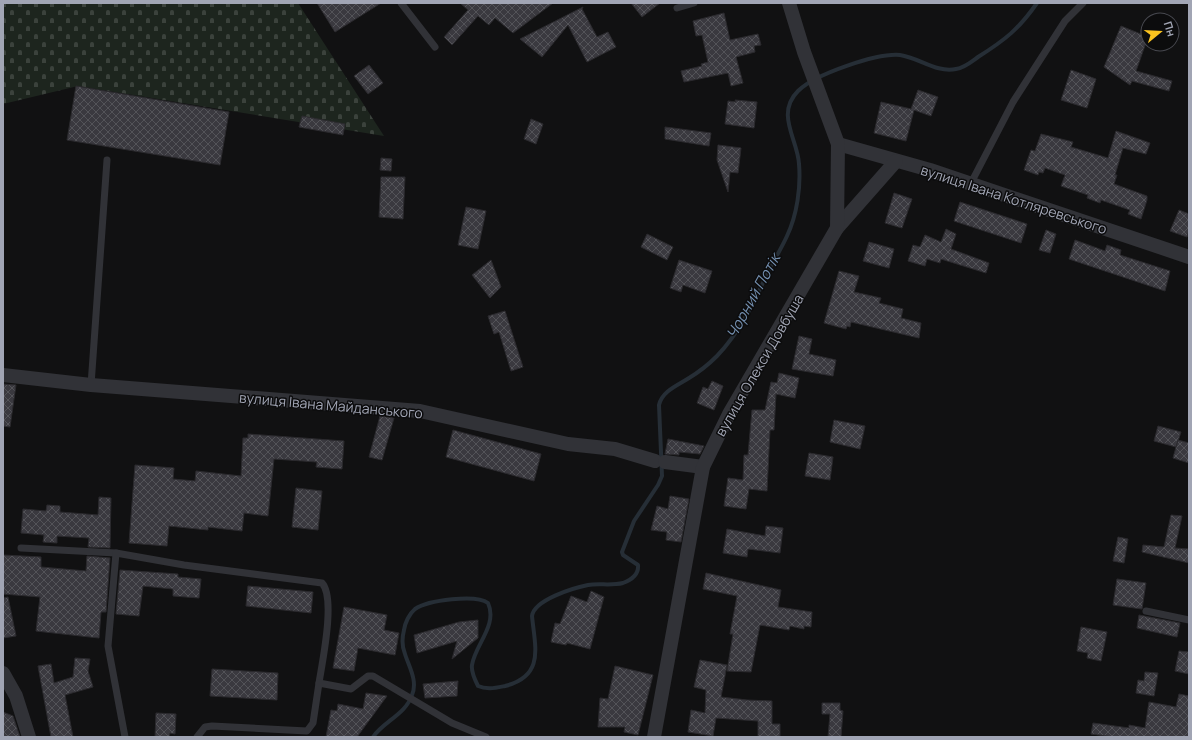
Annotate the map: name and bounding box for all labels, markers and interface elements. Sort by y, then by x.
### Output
north arrow [1140,12,1180,52]
text: Пн [1161,19,1179,38]
street label: вулиця Івана Котляревського [918,160,1110,238]
water label: Чорний Потік [721,248,786,342]
street label: вулиця Олекси Довбуша [710,290,808,440]
street label: вулиця Івана Майданського [238,388,424,422]

